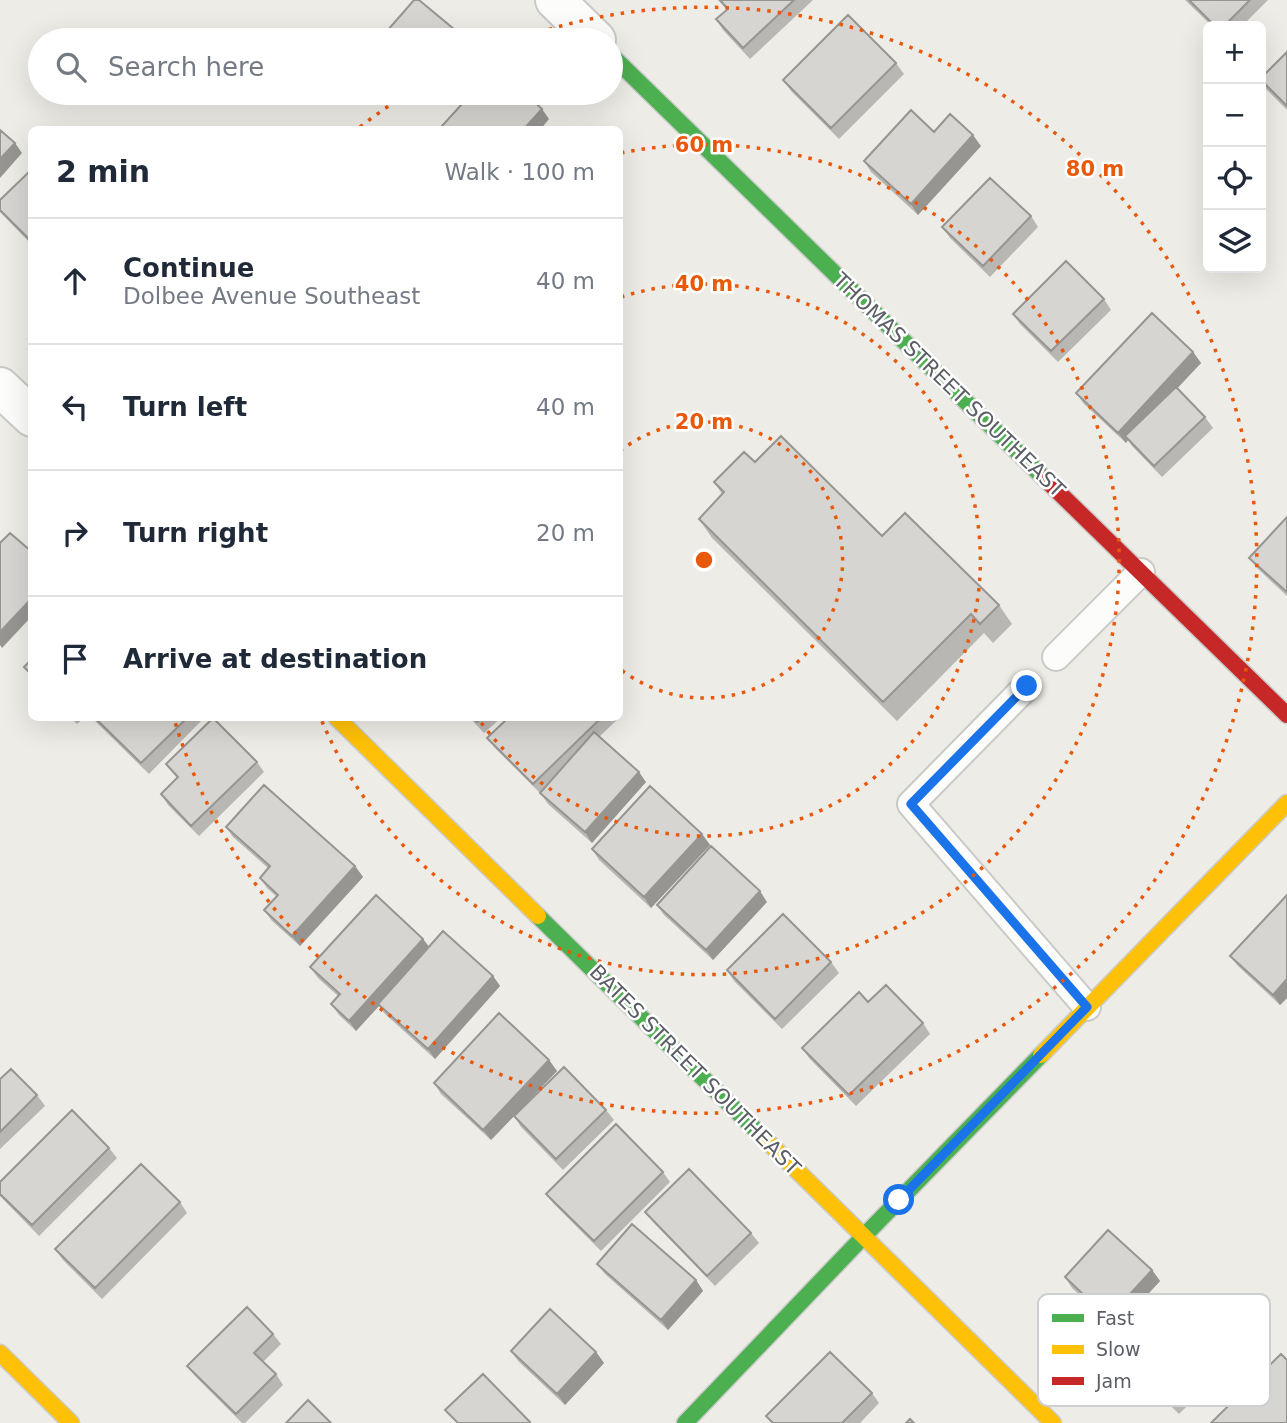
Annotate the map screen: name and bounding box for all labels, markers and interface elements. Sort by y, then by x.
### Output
map controls [1203,21,1266,273]
button: + [1203,21,1266,84]
search box [28,28,623,105]
icon: search [52,48,90,86]
text: Search here [108,52,264,82]
button: − [1203,84,1266,147]
text: 60 m [675,133,733,157]
button: locate [1203,147,1266,210]
text: 2 min [56,154,150,189]
text: 80 m [1066,157,1124,181]
text: Walk · 100 m [444,159,595,185]
button: layers [1203,210,1266,273]
text: Continue [123,253,254,283]
icon: ahead [56,262,94,300]
street label: THOMAS STREET SOUTHEAST [828,267,1070,502]
text: 40 m [536,268,595,294]
text: 40 m [675,272,733,296]
text: Dolbee Avenue Southeast [123,283,420,309]
icon: left [56,388,94,426]
text: Turn left [123,392,247,422]
text: 40 m [536,394,595,420]
text: 20 m [675,410,733,434]
icon: right [56,514,94,552]
text: Turn right [123,518,268,548]
text: 20 m [536,520,595,546]
centre of rings [692,548,716,572]
icon: arrive [56,640,94,678]
text: Arrive at destination [123,644,427,674]
route end [1011,670,1042,701]
street label: BATES STREET SOUTHEAST [585,960,805,1180]
route start [883,1184,914,1215]
legend [1038,1294,1270,1406]
text: Fast [1096,1307,1134,1329]
text: Slow [1096,1338,1141,1360]
text: Jam [1095,1370,1132,1392]

